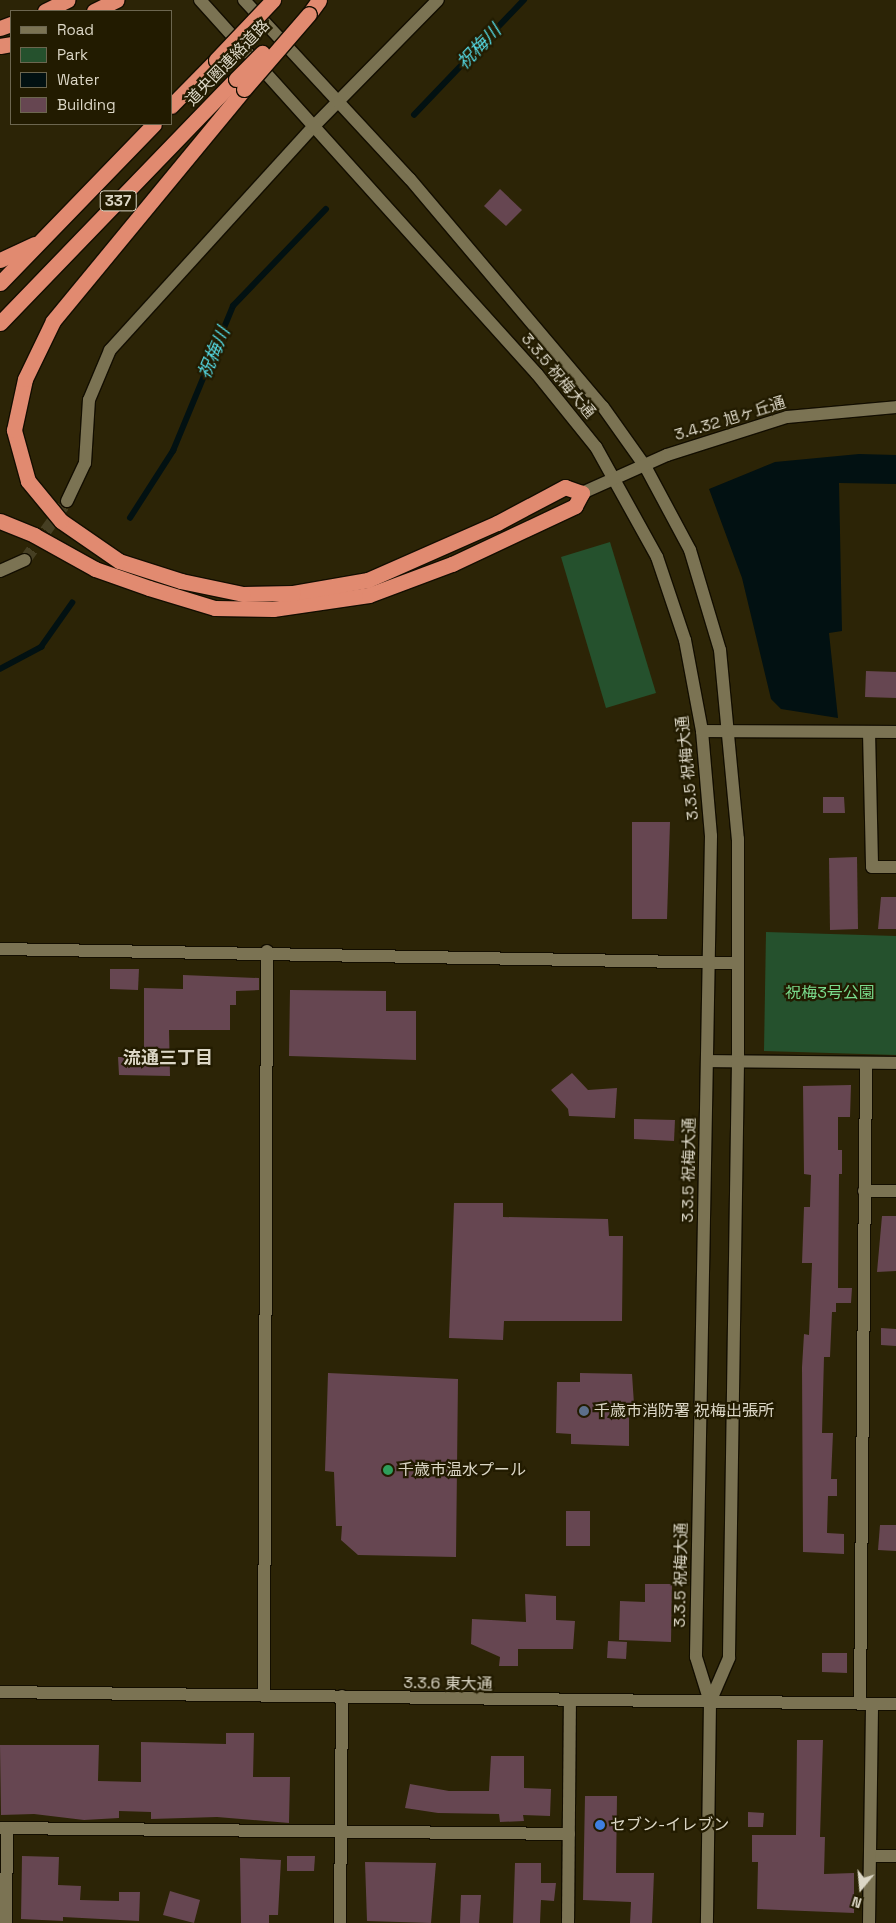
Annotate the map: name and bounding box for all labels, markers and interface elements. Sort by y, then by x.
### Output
legend [10,10,172,125]
street label: 道央圏連絡道路 [182,16,274,110]
text: Road [57,20,94,39]
water label: 祝梅川 [452,20,506,74]
text: Park [57,45,88,64]
text: Water [57,70,99,89]
text: Building [57,95,116,114]
road number: 337 [99,188,137,214]
water label: 祝梅川 [194,324,234,382]
street label: 3.3.5 祝梅大通 [517,330,599,422]
street label: 3.4.32 旭ヶ丘通 [672,393,788,445]
street label: 3.3.5 祝梅大通 [673,715,703,821]
park label: 祝梅3号公園 [785,983,875,1003]
district label: 流通三丁目 [123,1047,213,1069]
street label: 3.3.5 祝梅大通 [678,1117,700,1223]
place label: 千歳市消防署 祝梅出張所 [594,1401,774,1421]
marker: 千歳市消防署 祝梅出張所 [578,1405,590,1417]
place label: 千歳市温水プール [398,1460,526,1480]
marker: 千歳市温水プール [382,1464,394,1476]
street label: 3.3.5 祝梅大通 [670,1522,692,1628]
street label: 3.3.6 東大通 [403,1674,493,1694]
place label: セブン-イレブン [610,1815,729,1835]
marker: セブン-イレブン [594,1819,606,1831]
north arrow [836,1863,886,1913]
text: N [850,1892,864,1912]

